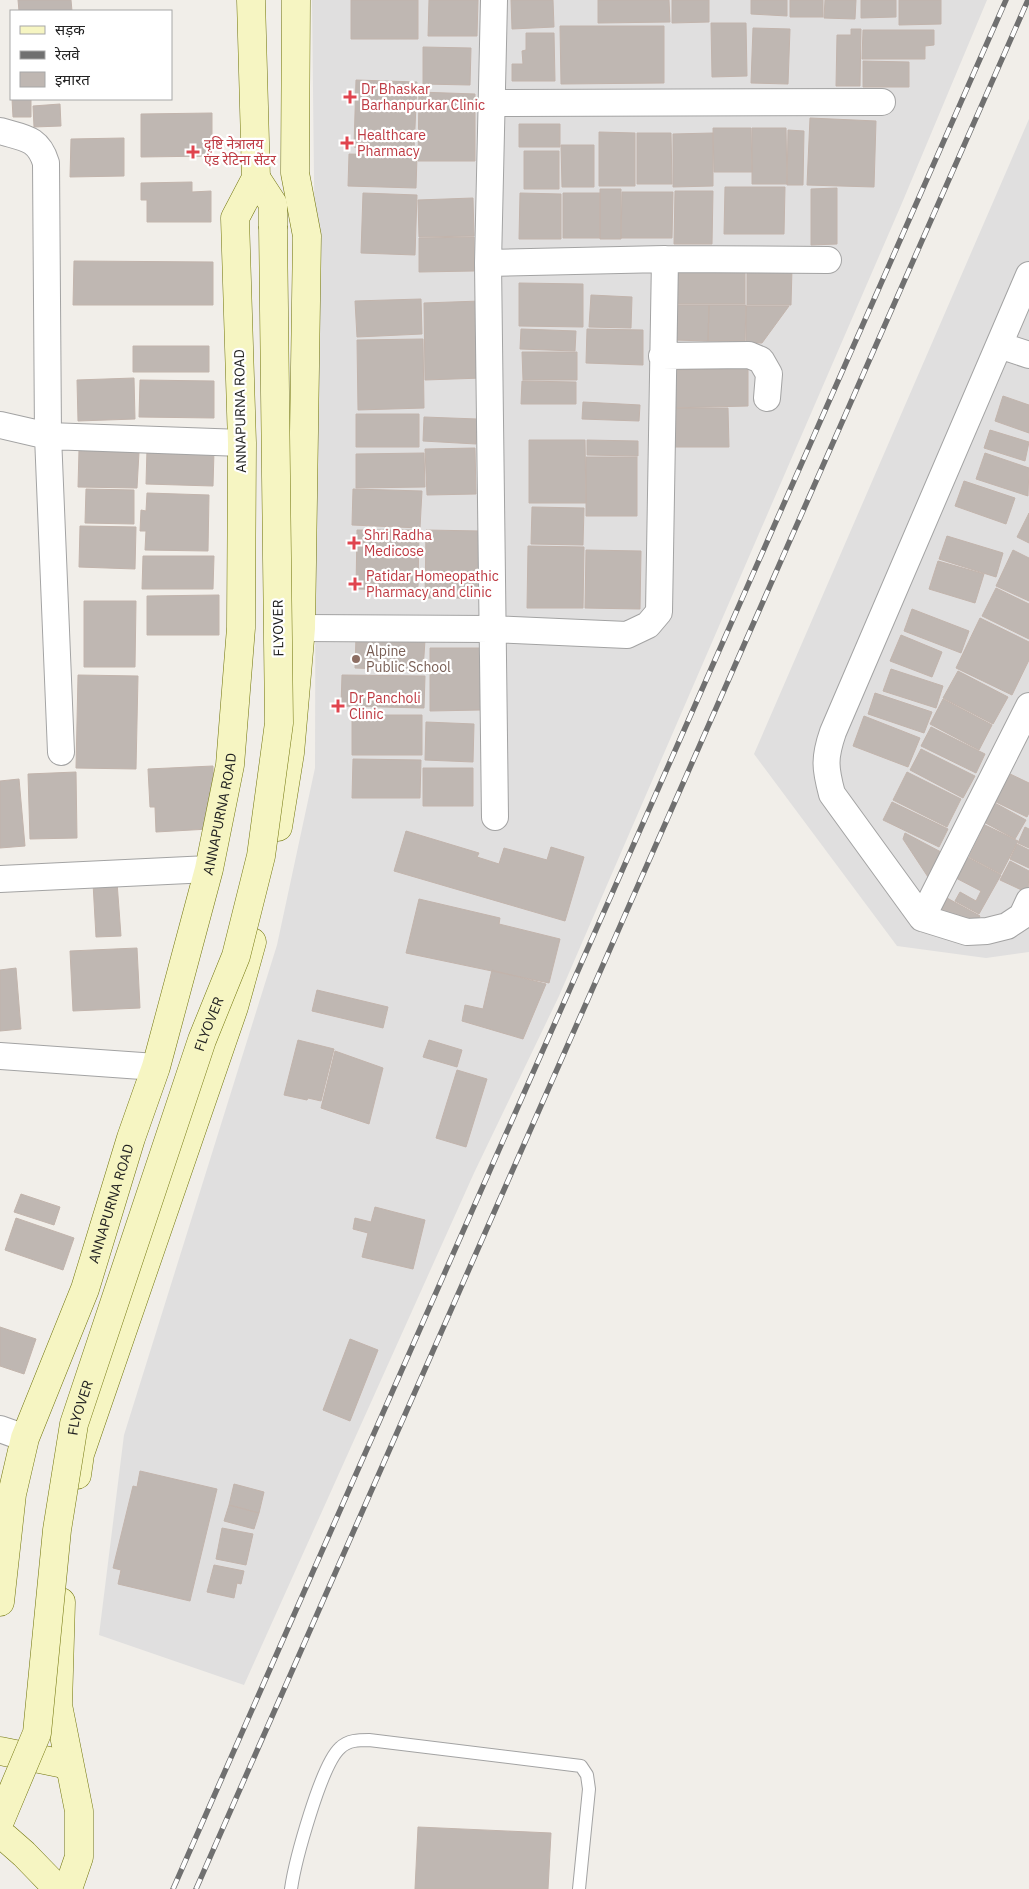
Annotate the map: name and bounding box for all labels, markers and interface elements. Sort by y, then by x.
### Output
legend [10,10,172,100]
text: सड़क [55,20,85,39]
text: रेलवे [54,45,80,64]
text: इमारत [55,70,90,89]
place label: Dr Bhaskar Barhanpurkar Clinic [361,80,485,114]
marker: Dr Bhaskar Barhanpurkar Clinic [343,90,357,104]
place label: Healthcare Pharmacy [357,126,426,160]
place label: दृष्टि नेत्रालय एंड रेटिना सेंटर [204,135,276,169]
marker: Healthcare Pharmacy [341,137,353,149]
marker: दृष्टि नेत्रालय एंड रेटिना सेंटर [186,145,200,159]
street label: ANNAPURNA ROAD [230,349,250,473]
place label: Shri Radha Medicose [364,526,432,560]
marker: Shri Radha Medicose [348,537,360,549]
place label: Patidar Homeopathic Pharmacy and clinic [366,567,499,601]
marker: Patidar Homeopathic Pharmacy and clinic [348,577,362,591]
street label: FLYOVER [269,599,287,657]
place label: Alpine Public School [366,642,451,676]
marker: Alpine Public School [350,653,362,665]
place label: Dr Pancholi Clinic [349,689,421,723]
marker: Dr Pancholi Clinic [331,699,345,713]
street label: ANNAPURNA ROAD [199,752,240,877]
street label: FLYOVER [190,994,228,1053]
street label: ANNAPURNA ROAD [84,1142,138,1266]
street label: FLYOVER [63,1378,97,1437]

